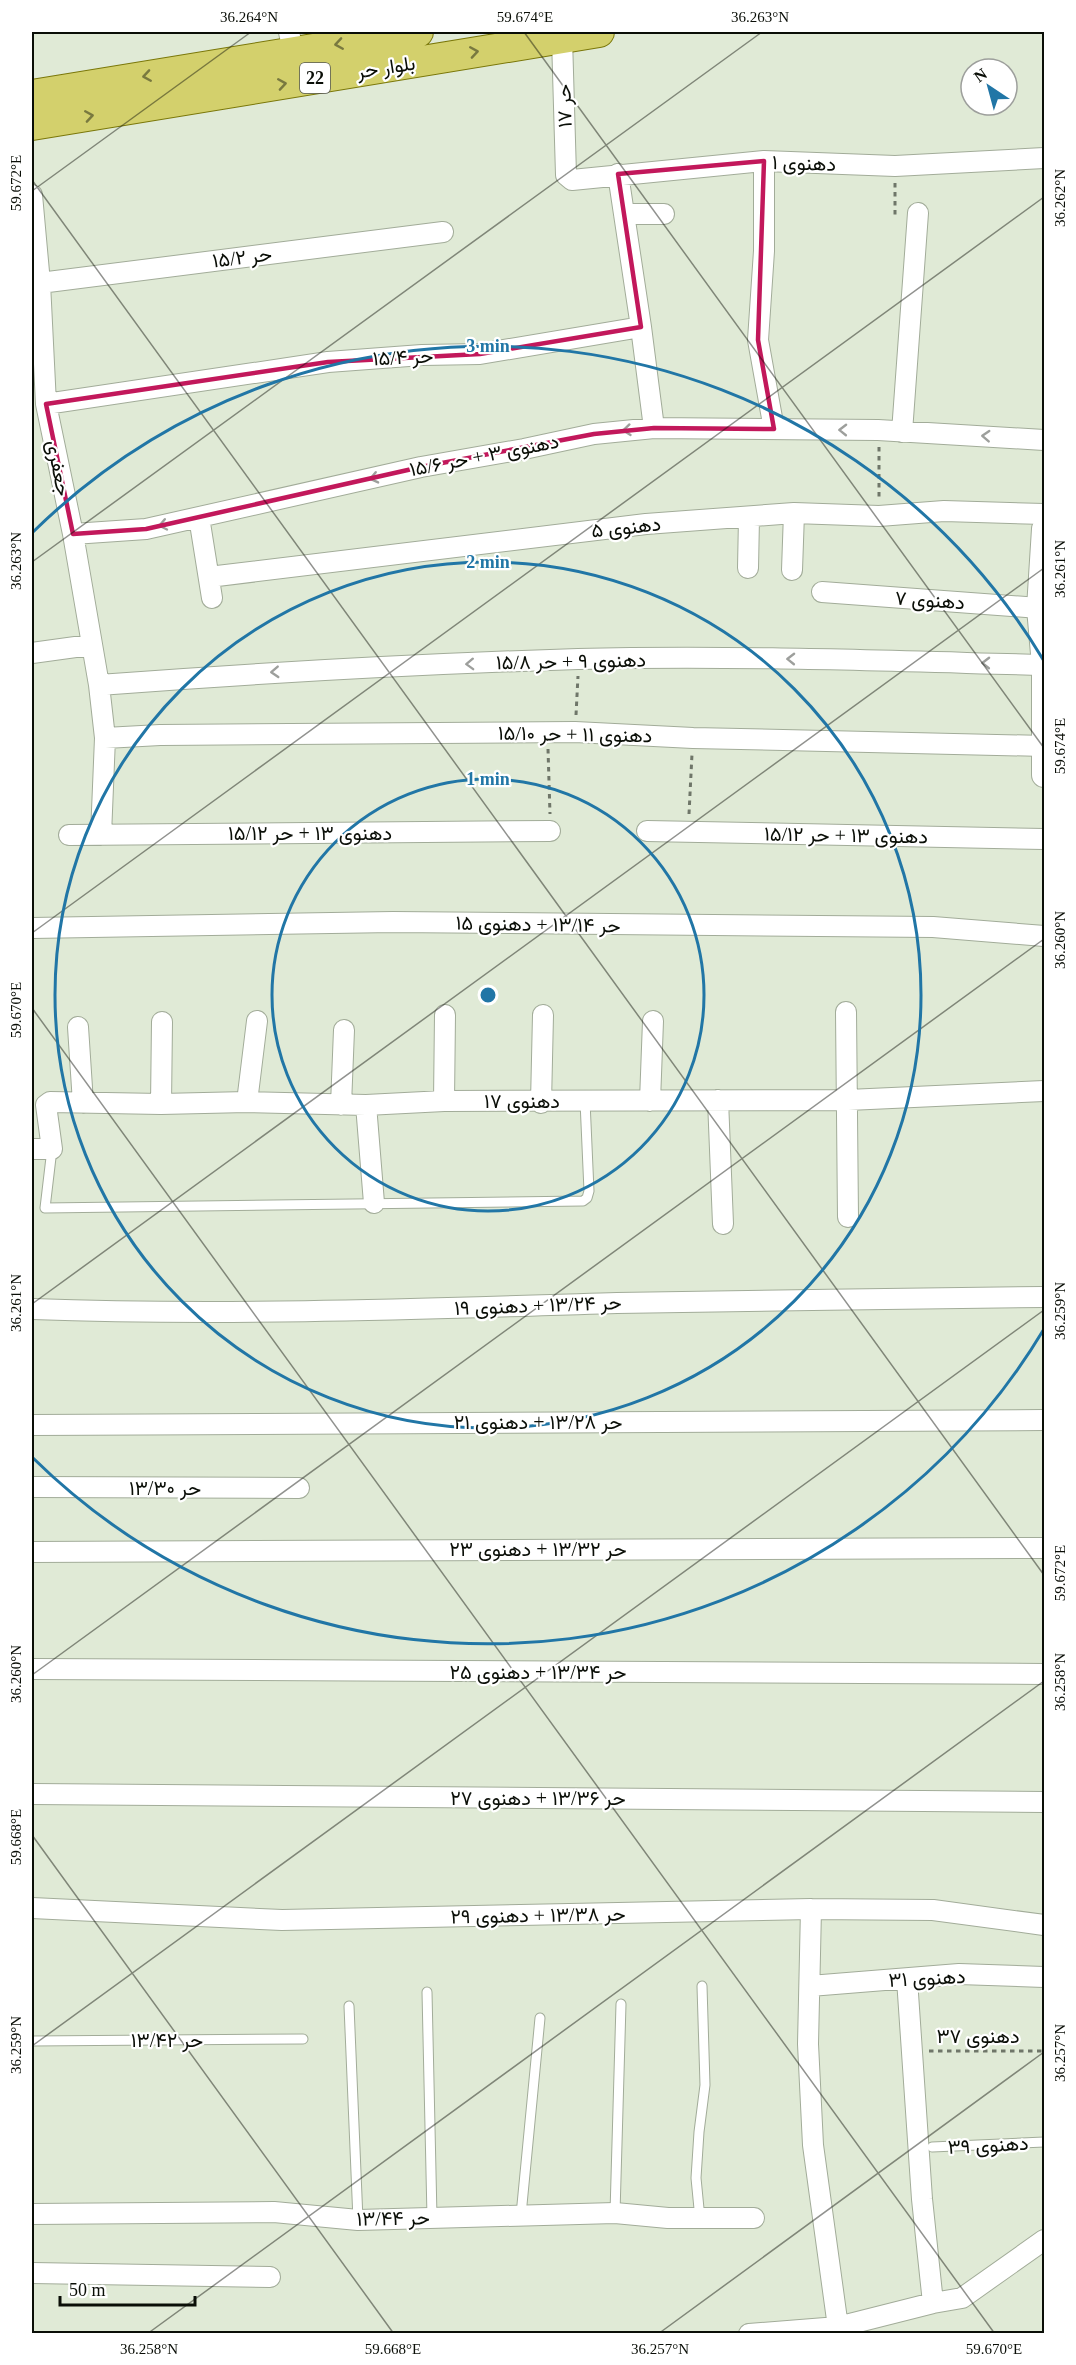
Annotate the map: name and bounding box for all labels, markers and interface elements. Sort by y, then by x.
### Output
text: 36.264°N [220,9,278,25]
text: 59.674°E [497,9,553,25]
text: 36.263°N [731,9,789,25]
one-way arrow [335,38,344,50]
one-way arrow [469,46,479,59]
street label: بلوار حر [354,52,417,85]
north arrow [959,57,1019,117]
road number: 22 [300,63,330,93]
text: N [971,65,991,86]
one-way arrow [142,69,152,82]
one-way arrow [276,78,286,91]
street label: حر ۱۷ [552,84,578,128]
one-way arrow [85,110,94,122]
street label: دهنوی ۱ [772,151,836,177]
text: 59.672°E [8,155,24,211]
text: 36.262°N [1052,169,1068,227]
street label: حر ۱۵/۲ [211,242,273,274]
text: 3 min [466,336,510,356]
street label: حر ۱۵/۴ [372,344,434,372]
one-way arrow [623,423,632,436]
one-way arrow [839,424,848,436]
street label: دهنوی ۳ + حر ۱۵/۶ [407,430,561,482]
one-way arrow [982,430,991,443]
street label: جعفری [41,438,75,498]
one-way arrow [369,470,379,483]
street label: دهنوی ۵ [590,512,662,544]
one-way arrow [158,518,168,531]
text: 36.263°N [8,532,24,590]
text: 36.261°N [1052,540,1068,598]
text: 2 min [466,552,510,572]
street label: دهنوی ۷ [894,587,966,615]
street label: دهنوی ۹ + حر ۱۵/۸ [496,649,646,675]
one-way arrow [786,653,795,665]
one-way arrow [981,657,990,670]
one-way arrow [465,658,474,670]
one-way arrow [271,666,280,679]
text: 59.674°E [1052,718,1068,774]
street label: دهنوی ۱۱ + حر ۱۵/۱۰ [498,722,652,748]
text: 1 min [466,769,510,789]
street label: دهنوی ۱۳ + حر ۱۵/۱۲ [228,822,392,846]
street label: دهنوی ۱۳ + حر ۱۵/۱۲ [764,823,928,849]
text: 36.260°N [1052,911,1068,969]
street label: حر ۱۳/۱۴ + دهنوی ۱۵ [455,912,621,938]
text: 59.670°E [8,982,24,1038]
centre of rings [478,985,498,1005]
street label: دهنوی ۱۷ [484,1090,560,1114]
text: 36.261°N [8,1274,24,1332]
text: 36.259°N [1052,1282,1068,1340]
street label: حر ۱۳/۲۴ + دهنوی ۱۹ [454,1291,622,1321]
street label: حر ۱۳/۲۸ + دهنوی ۲۱ [454,1411,622,1435]
street label: حر ۱۳/۳۰ [129,1477,201,1501]
street label: حر ۱۳/۳۲ + دهنوی ۲۳ [449,1538,627,1562]
text: 59.672°E [1052,1545,1068,1601]
text: 36.260°N [8,1645,24,1703]
text: 36.258°N [1052,1653,1068,1711]
street label: حر ۱۳/۳۴ + دهنوی ۲۵ [450,1661,627,1685]
street label: حر ۱۳/۳۶ + دهنوی ۲۷ [450,1787,626,1811]
text: 59.668°E [8,1809,24,1865]
street label: حر ۱۳/۳۸ + دهنوی ۲۹ [450,1902,626,1930]
street label: دهنوی ۳۱ [888,1965,966,1993]
text: 36.259°N [8,2016,24,2074]
text: 36.257°N [1052,2024,1068,2082]
street label: دهنوی ۳۷ [936,2025,1020,2049]
street label: حر ۱۳/۴۲ [131,2029,203,2053]
street label: دهنوی ۳۹ [947,2132,1029,2160]
street label: حر ۱۳/۴۴ [356,2206,430,2232]
scale bar [60,2269,195,2307]
text: 50 m [69,2280,106,2300]
text: 36.258°N [120,2341,178,2357]
text: 59.668°E [365,2341,421,2357]
text: 36.257°N [631,2341,689,2357]
text: 59.670°E [966,2341,1022,2357]

